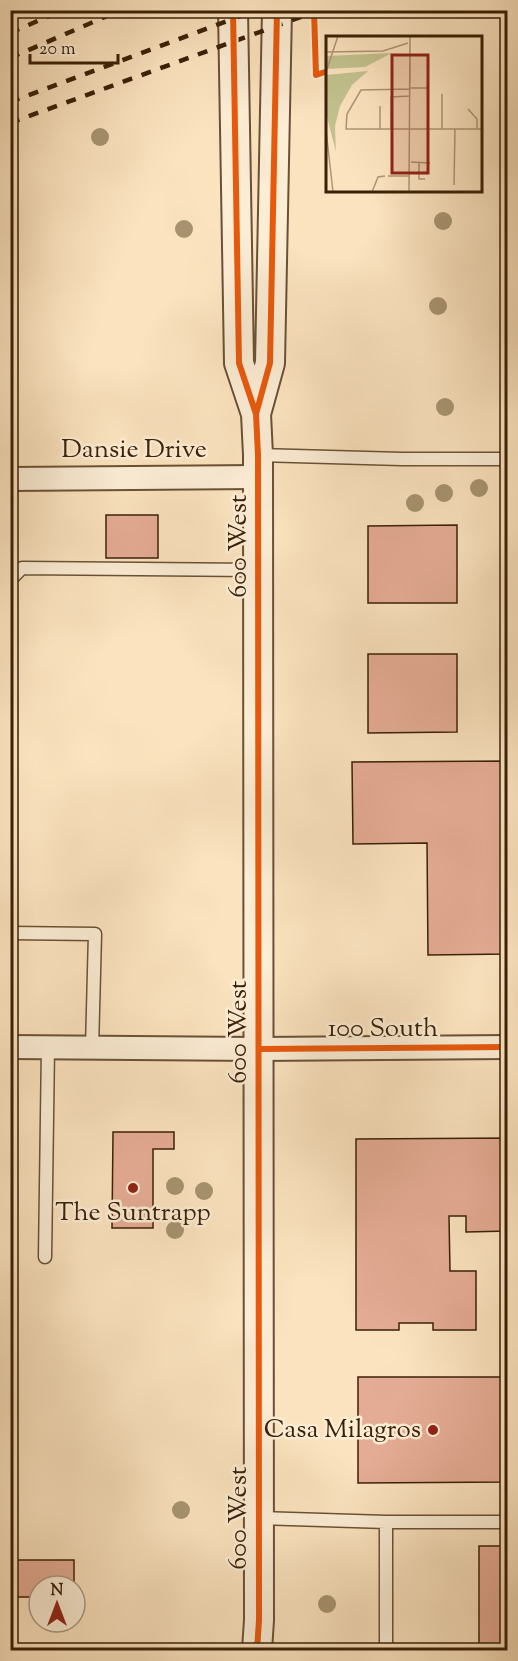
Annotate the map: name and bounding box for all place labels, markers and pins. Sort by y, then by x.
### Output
marker: The Suntrapp [126,1181,140,1195]
place label: The Suntrapp [55,1195,211,1232]
place label: Casa Milagros [264,1412,421,1449]
marker: Casa Milagros [426,1423,440,1437]

